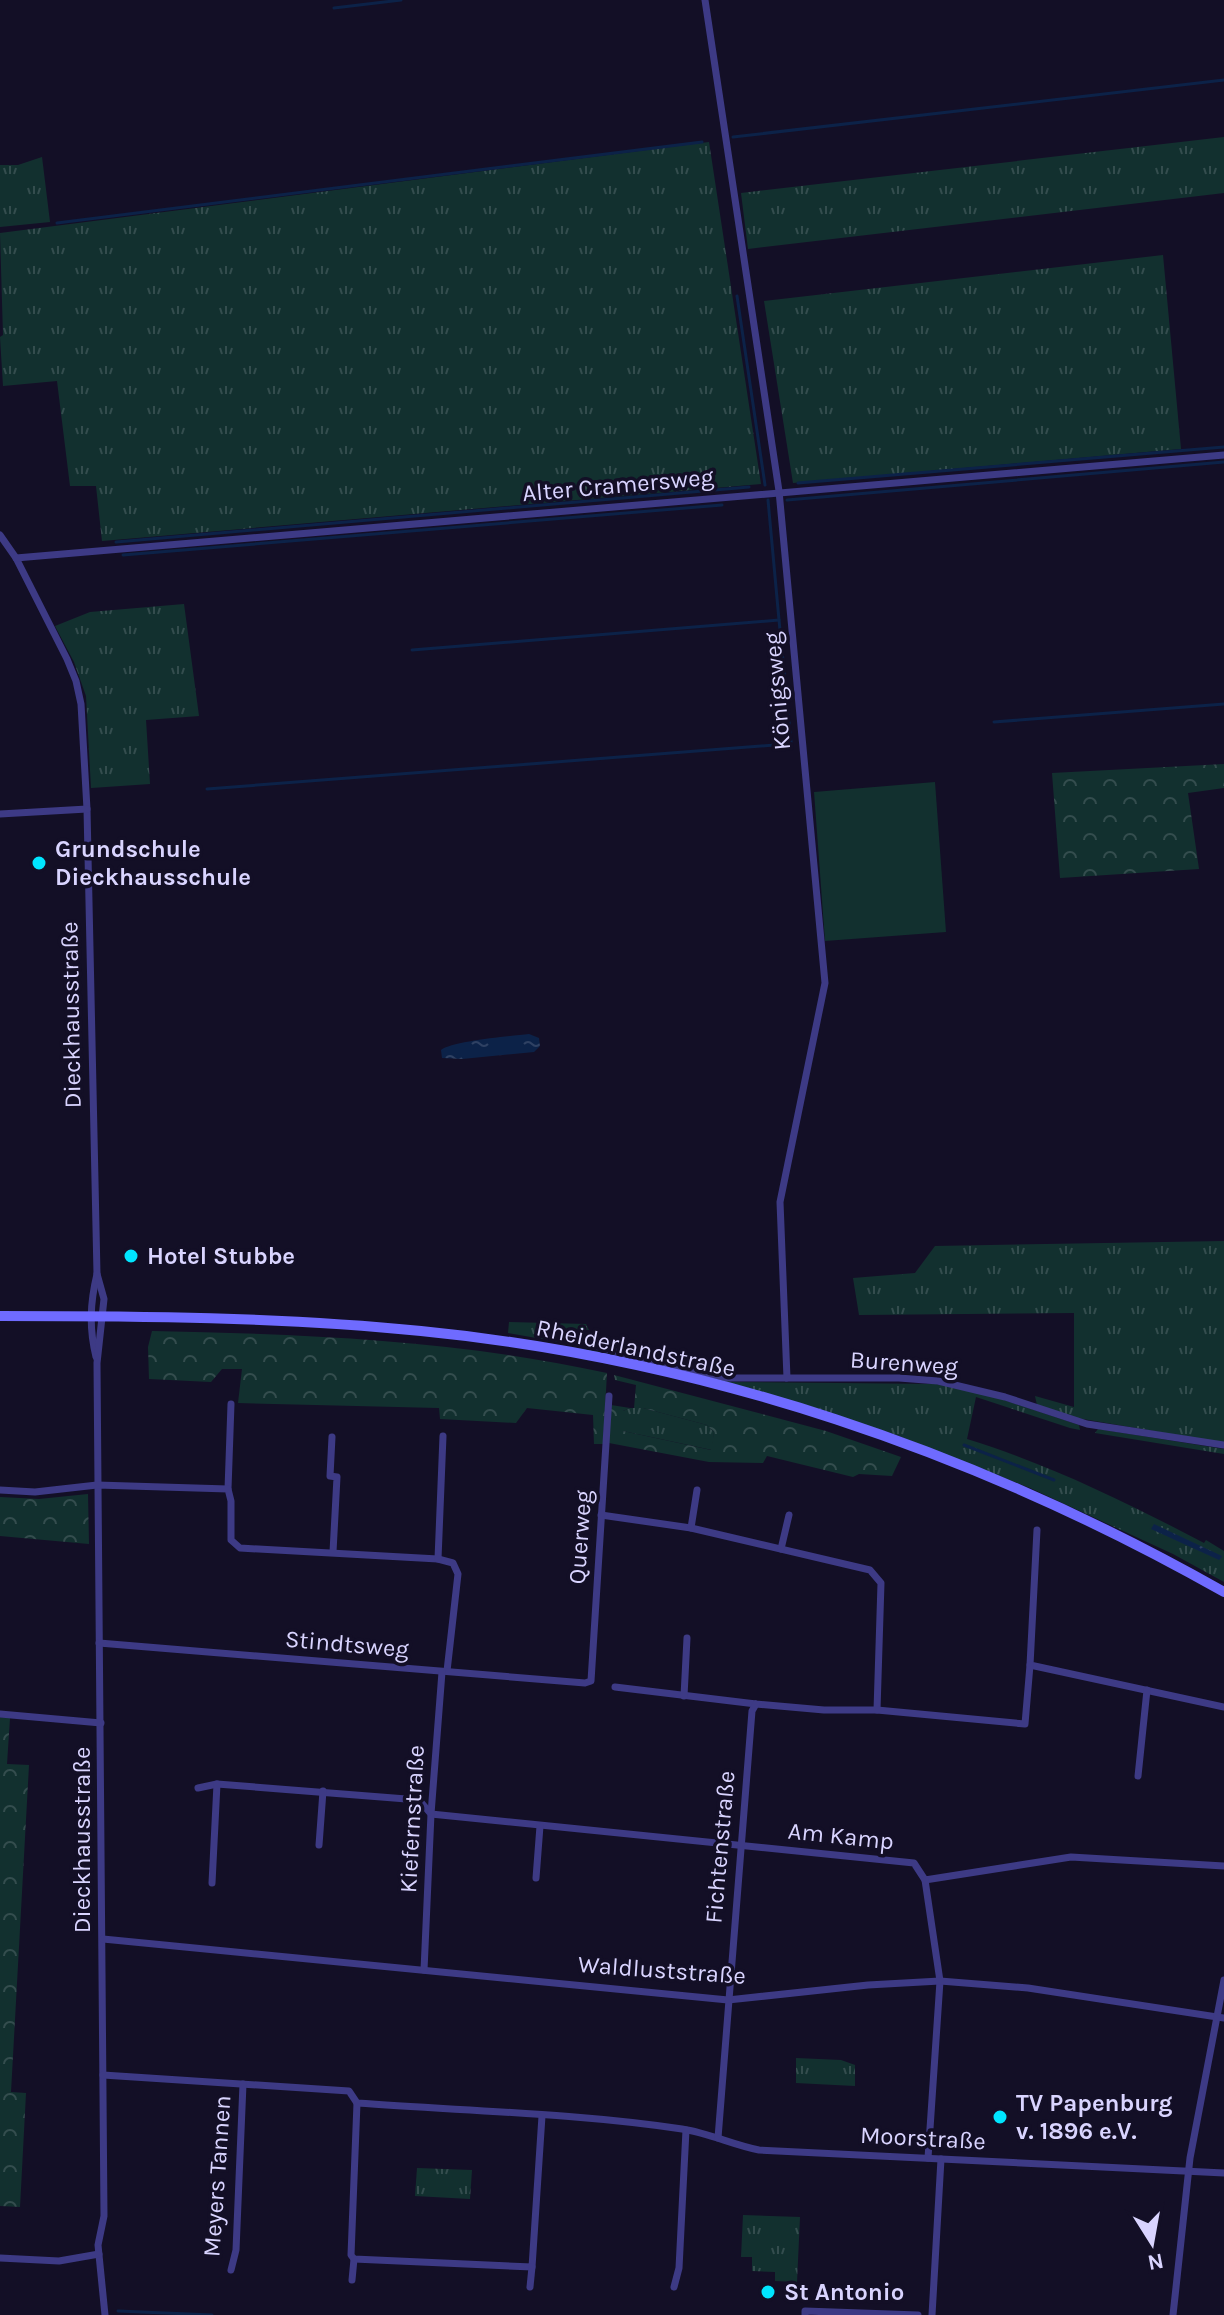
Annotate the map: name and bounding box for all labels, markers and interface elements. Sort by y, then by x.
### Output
street label: Alter Cramersweg [521,463,715,507]
street label: Königsweg [758,630,796,751]
place label: Grundschule Dieckhausschule [55,835,251,891]
marker: Grundschule Dieckhausschule [30,854,48,872]
street label: Dieckhausstraße [55,921,87,1109]
place label: Hotel Stubbe [147,1242,295,1270]
marker: Hotel Stubbe [122,1247,140,1265]
street label: Rheiderlandstraße [534,1313,738,1383]
street label: Burenweg [849,1345,959,1381]
street label: Querweg [563,1488,597,1585]
street label: Stindtsweg [284,1625,411,1663]
street label: Kiefernstraße [394,1744,430,1894]
street label: Dieckhausstraße [68,1747,96,1933]
street label: Fichtenstraße [699,1770,741,1924]
street label: Am Kamp [787,1817,895,1855]
street label: Waldluststraße [577,1950,747,1990]
place label: TV Papenburg v. 1896 e.V. [1016,2089,1173,2145]
street label: Meyers Tannen [197,2094,237,2258]
marker: TV Papenburg v. 1896 e.V. [991,2108,1009,2126]
street label: Moorstraße [859,2121,987,2155]
north arrow [1112,2203,1192,2283]
text: N [1145,2247,1166,2276]
place label: St Antonio [784,2278,904,2306]
marker: St Antonio [759,2283,777,2301]

